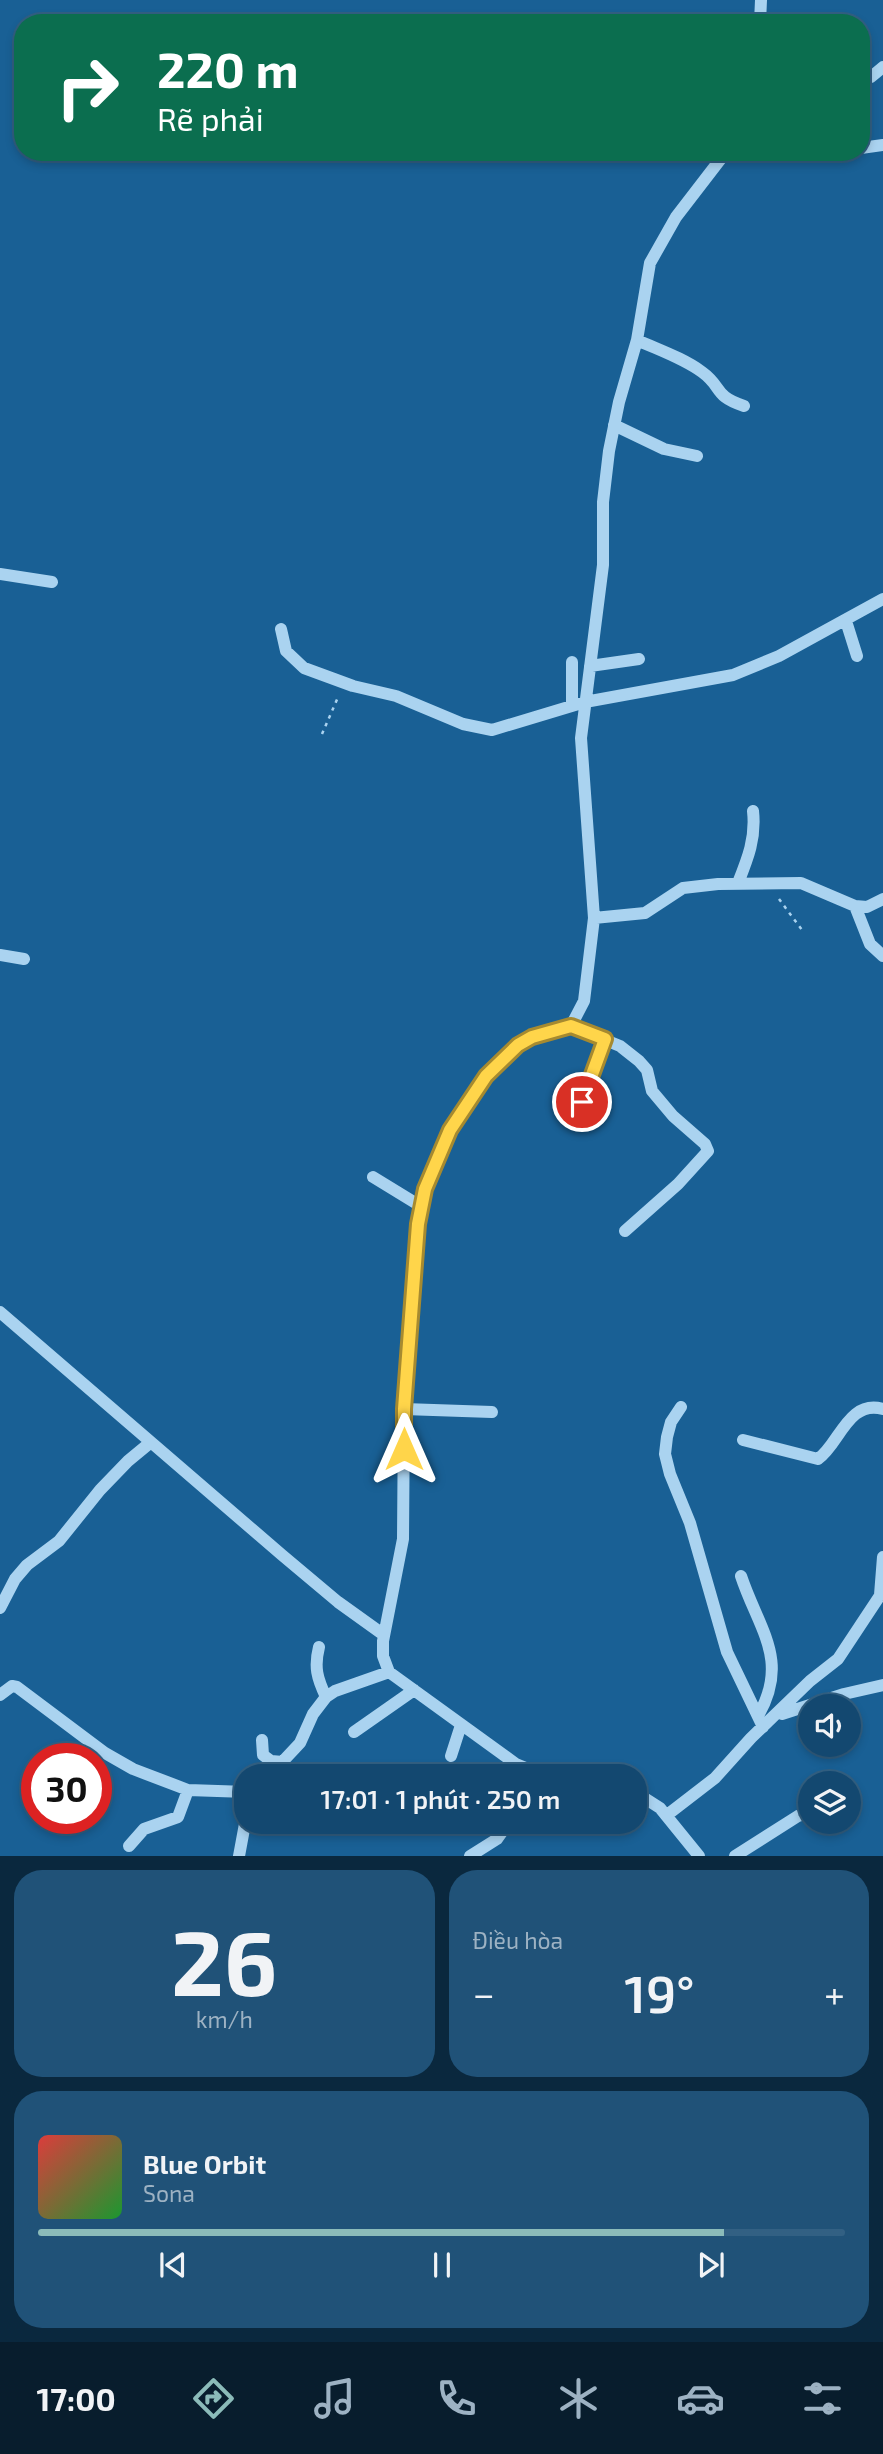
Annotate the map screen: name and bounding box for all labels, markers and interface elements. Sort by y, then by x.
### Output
text: 220 m [157,39,299,98]
icon: right [42,42,133,133]
text: Rẽ phải [157,99,264,137]
pin [552,1072,612,1132]
icon: arrive [563,1083,601,1121]
position arrow [367,1412,441,1486]
map controls [798,1694,861,1834]
button: sound [798,1694,861,1757]
speed limit sign: 30 [21,1743,112,1834]
button: layers [798,1771,861,1834]
text: 17:01 · 1 phút · 250 m [321,1783,560,1814]
text: 26 [171,1905,278,2014]
text: Điều hòa [473,1926,563,1954]
text: 19° [624,1961,695,2023]
text: − [473,1970,495,2016]
text: + [824,1970,845,2016]
text: km/h [196,2005,253,2033]
text: Blue Orbit [143,2148,266,2179]
text: Sona [143,2179,195,2207]
icon: previous [154,2246,192,2284]
icon: pause [423,2246,461,2284]
icon: next [692,2246,730,2284]
icon: directions [189,2374,238,2423]
icon: music [310,2374,359,2423]
icon: phone [432,2374,481,2423]
icon: climate [554,2374,603,2423]
icon: car [676,2374,725,2423]
icon: filters [798,2374,847,2423]
text: 17:00 [36,2379,116,2417]

